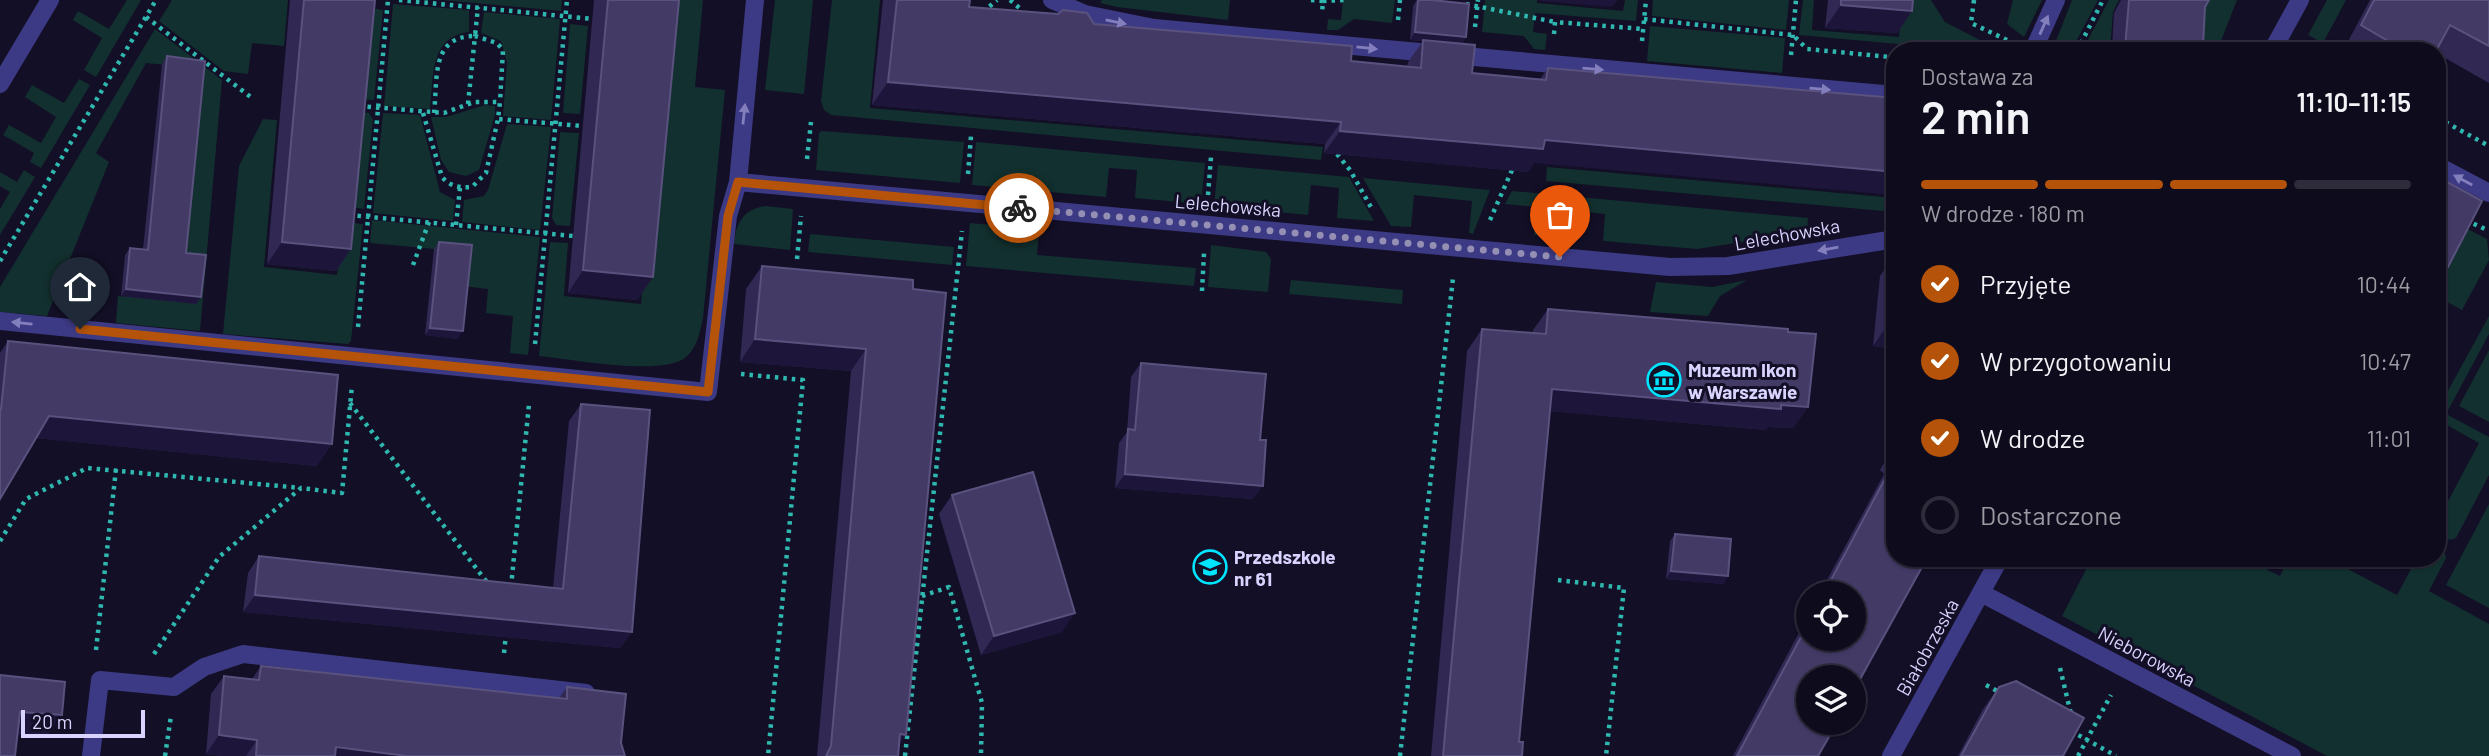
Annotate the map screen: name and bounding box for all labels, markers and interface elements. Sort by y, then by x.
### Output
one-way arrow [2039,15,2050,36]
one-way arrow [1105,16,1127,27]
one-way arrow [1356,42,1378,53]
text: Dostawa za [1921,62,2033,90]
one-way arrow [1583,64,1605,75]
one-way arrow [1809,84,1831,95]
text: 11:10–11:15 [2296,86,2411,117]
text: 2 min [1921,88,2030,143]
one-way arrow [739,103,750,125]
courier [984,173,1054,243]
one-way arrow [2454,174,2473,186]
pin [1530,185,1590,257]
icon: bike [1000,189,1038,227]
street label: Lelechowska [1174,189,1282,221]
icon: bag [1541,196,1579,234]
text: W drodze · 180 m [1921,199,2085,227]
street label: Lelechowska [1732,213,1842,255]
one-way arrow [1817,244,1839,255]
pin [50,257,110,329]
icon: check [1921,265,1959,303]
icon: home [61,268,99,306]
text: Przyjęte [1980,268,2071,299]
text: 10:44 [2357,270,2411,298]
one-way arrow [11,317,33,328]
icon: check [1921,342,1959,380]
text: W przygotowaniu [1980,345,2172,376]
text: 10:47 [2359,347,2411,375]
place label: Muzeum Ikon w Warszawie [1688,358,1798,403]
museum icon: Muzeum Ikon w Warszawie [1645,361,1683,399]
icon: check [1921,419,1959,457]
text: W drodze [1980,422,2085,453]
text: 11:01 [2367,424,2411,452]
text: Dostarczone [1980,499,2122,530]
place label: Przedszkole nr 61 [1234,545,1336,590]
school or university icon: Przedszkole nr 61 [1191,548,1229,586]
map controls [1796,581,1866,735]
button: locate [1796,581,1866,651]
street label: Białobrzeska [1891,595,1963,699]
street label: Nieborowska [2095,621,2199,691]
button: layers [1796,665,1866,735]
scale bar [21,707,145,739]
text: 20 m [32,710,72,733]

